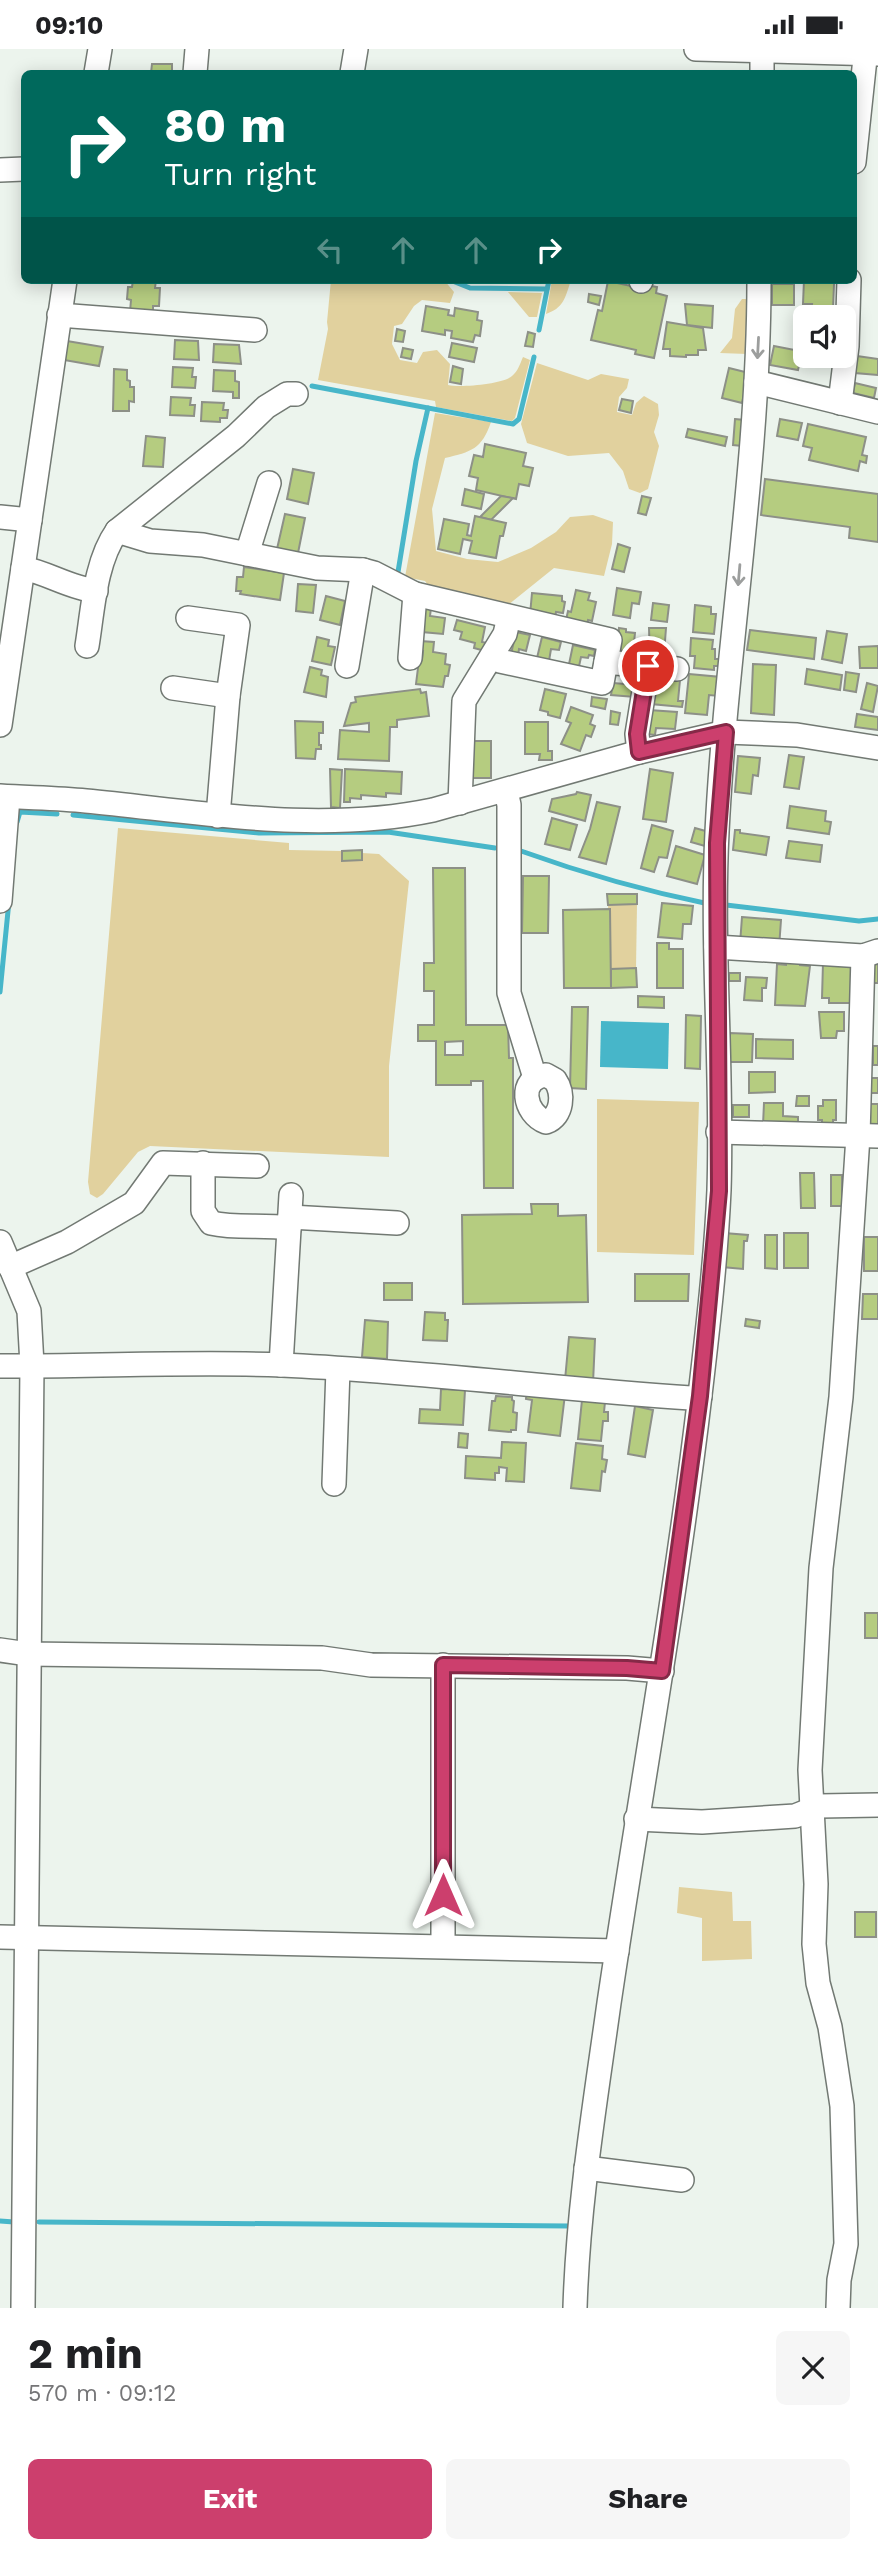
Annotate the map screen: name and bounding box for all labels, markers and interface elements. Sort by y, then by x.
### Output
text: 09:10 [35,10,104,40]
text: 80 m [164,96,286,154]
icon: right [49,98,140,189]
text: Turn right [164,155,316,193]
icon: left [311,231,349,269]
icon: ahead [384,231,422,269]
icon: ahead [457,231,495,269]
icon: right [530,231,568,269]
map controls [793,305,856,368]
button: sound [793,305,856,368]
one-way arrow [751,336,764,359]
one-way arrow [732,563,745,586]
pin [618,636,678,696]
icon: arrive [629,647,667,685]
position arrow [406,1858,480,1932]
text: 2 min [28,2329,143,2378]
button: close [776,2331,850,2405]
text: 570 m · 09:12 [28,2380,176,2407]
button: Exit [28,2459,432,2539]
button: Share [446,2459,850,2539]

